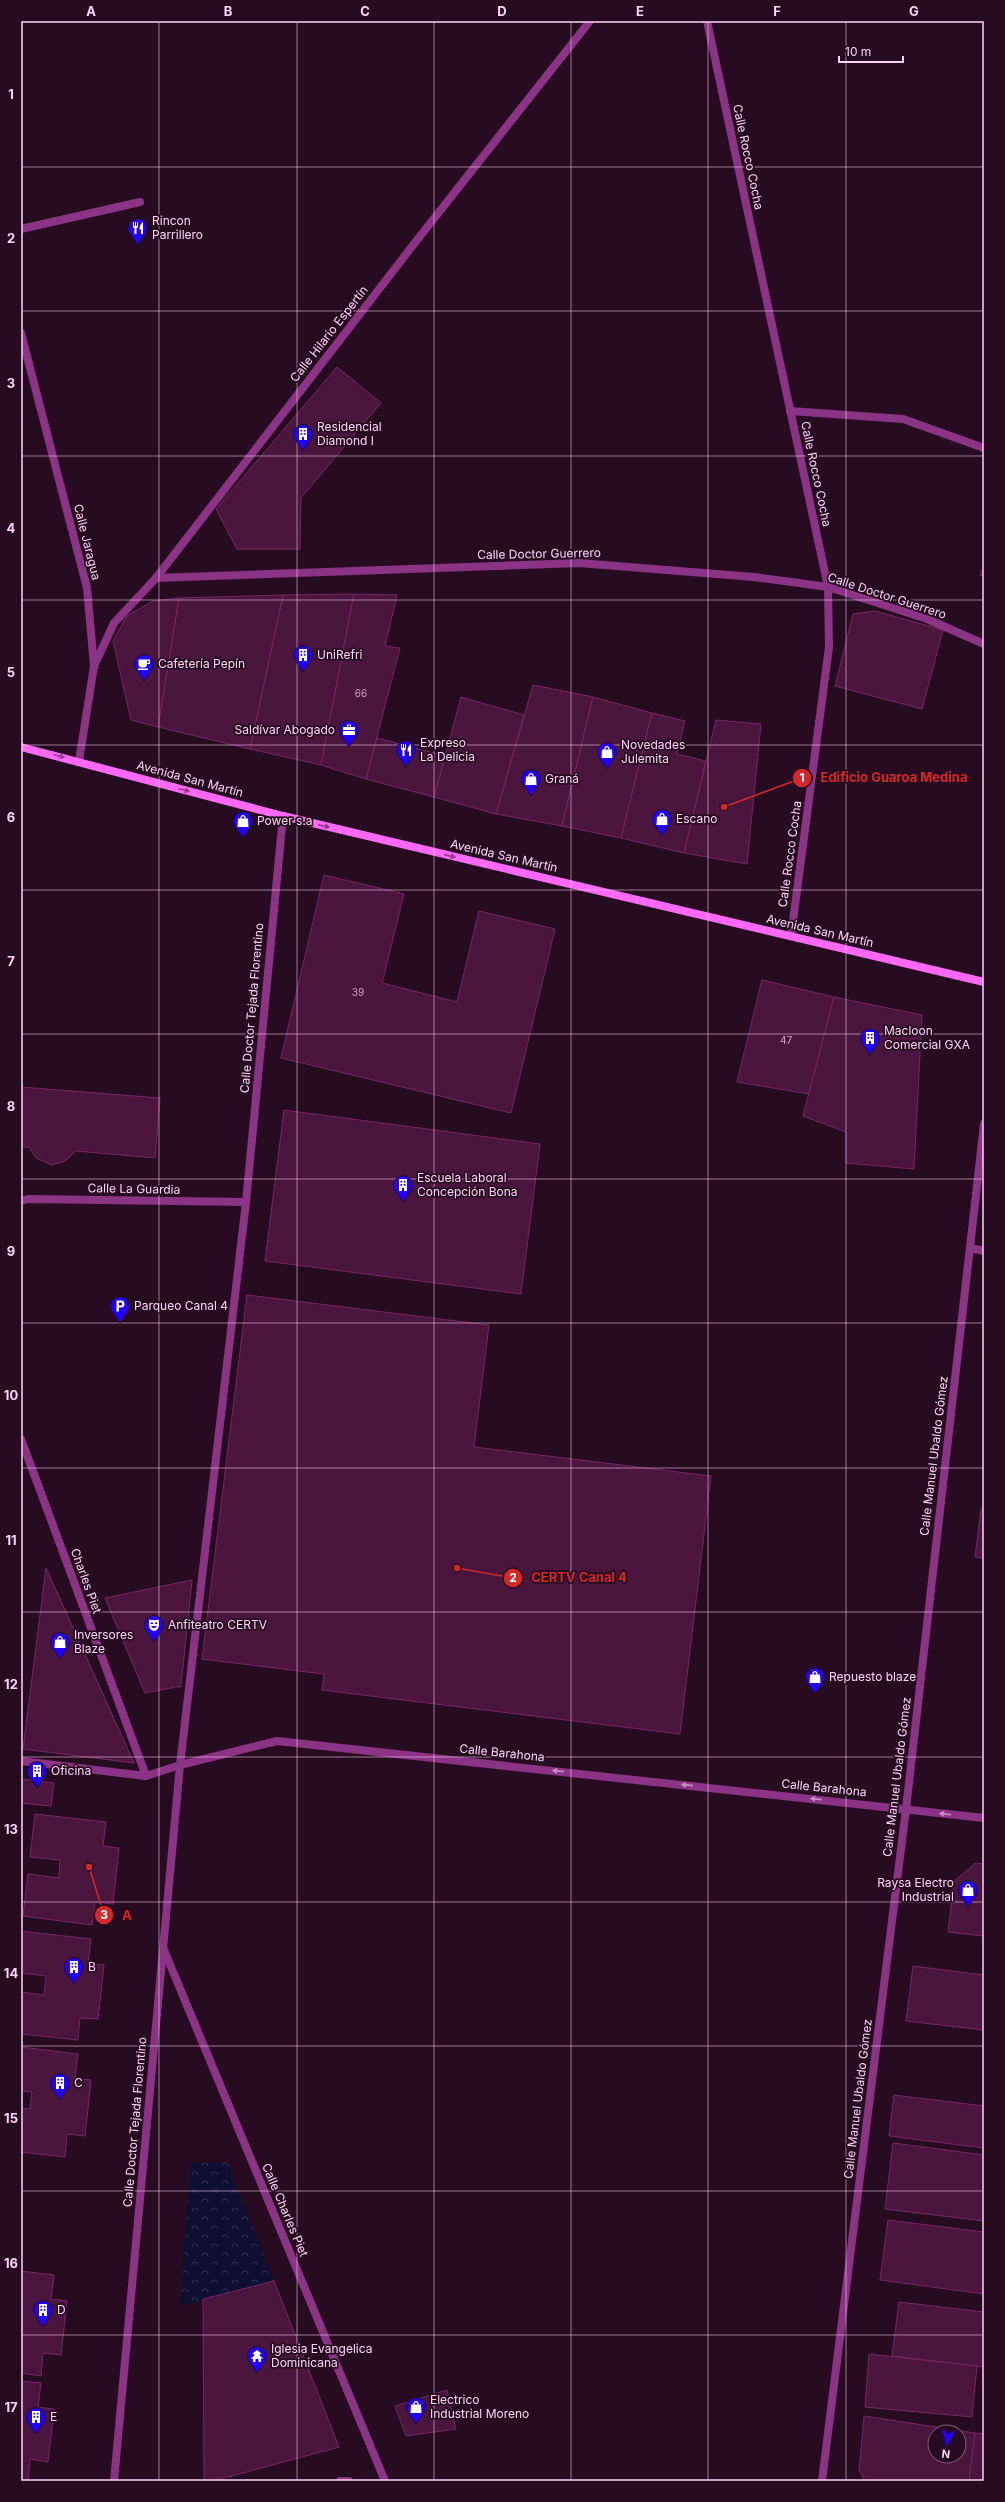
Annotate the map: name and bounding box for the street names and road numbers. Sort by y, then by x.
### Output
street label: Calle Rocco Cocha [730,103,767,211]
street label: Calle Hilario Espertín [286,283,371,385]
street label: Calle Rocco Cocha [798,420,835,528]
street label: Calle Jaragua [71,502,104,581]
street label: Calle Doctor Guerrero [477,545,601,562]
street label: Calle Doctor Guerrero [826,569,948,622]
street label: Avenida San Martín [135,757,245,800]
street label: Calle Rocco Cocha [775,800,804,908]
street label: Avenida San Martín [449,836,559,875]
street label: Avenida San Martín [765,911,875,950]
street label: Calle Doctor Tejada Florentino [237,922,266,1094]
street label: Calle La Guardia [88,1180,180,1197]
street label: Calle Manuel Ubaldo Gómez [916,1375,951,1537]
street label: Charles Piet [68,1546,105,1616]
street label: Calle Manuel Ubaldo Gómez [879,1696,914,1858]
street label: Calle Barahona [459,1741,545,1764]
street label: Calle Barahona [781,1776,867,1799]
street label: Calle Manuel Ubaldo Gómez [840,2018,875,2180]
street label: Calle Doctor Tejada Florentino [120,2036,149,2208]
street label: Calle Charles Piet [259,2161,312,2259]

